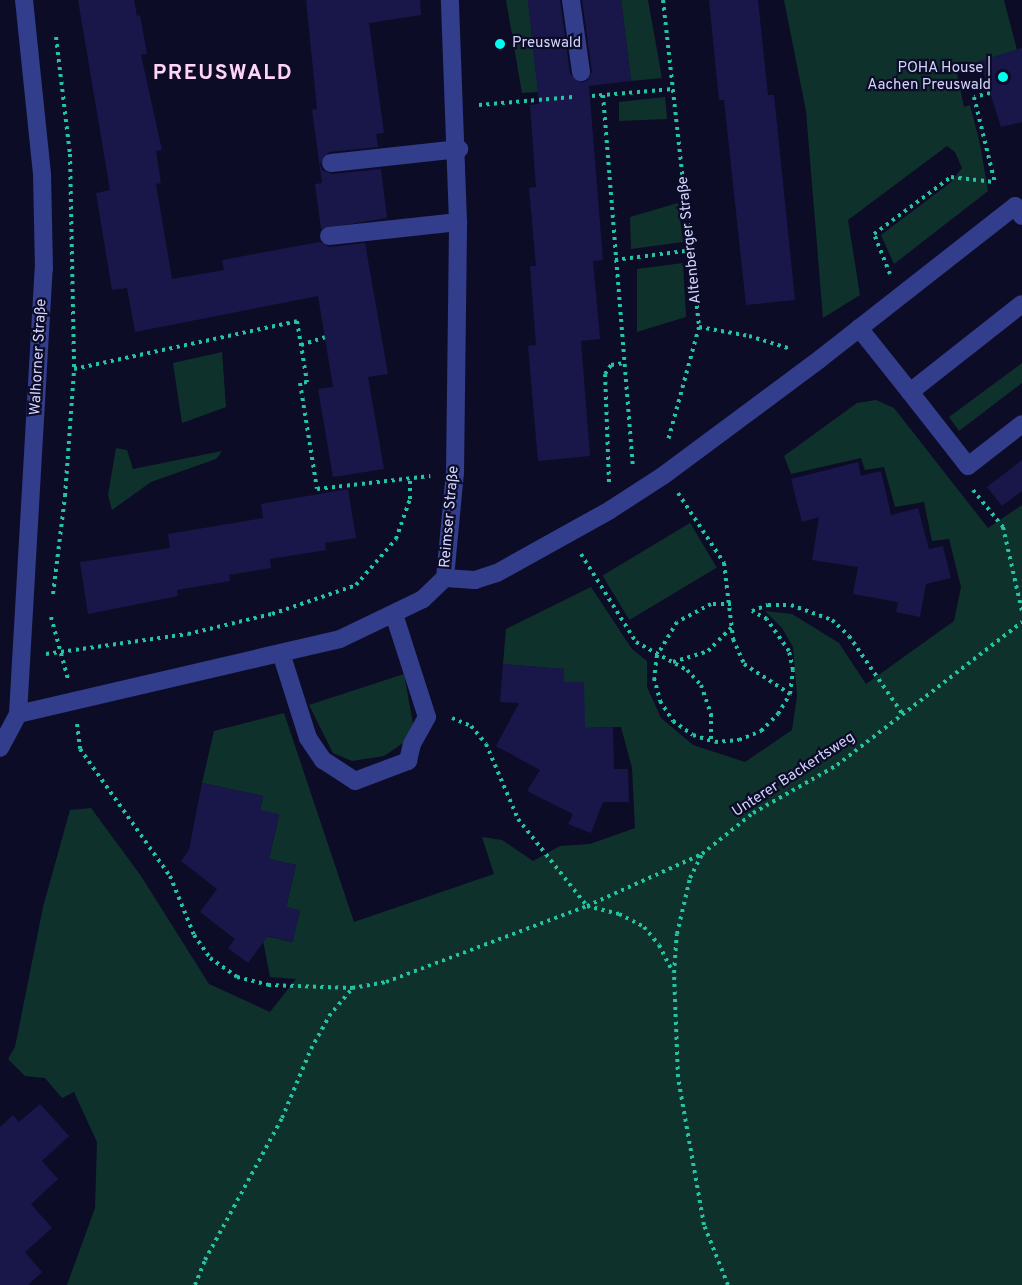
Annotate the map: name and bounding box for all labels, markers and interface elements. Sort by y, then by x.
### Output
place label: Preuswald [512,35,581,53]
marker: Preuswald [493,37,507,51]
place label: POHA House | Aachen Preuswald [867,59,991,94]
district label: PREUSWALD [153,61,293,87]
marker: POHA House | Aachen Preuswald [996,70,1010,84]
street label: Altenberger Straße [674,175,706,305]
street label: Walhorner Straße [27,298,51,416]
street label: Reimser Straße [437,465,463,569]
street label: Unterer Backertsweg [729,729,859,821]

